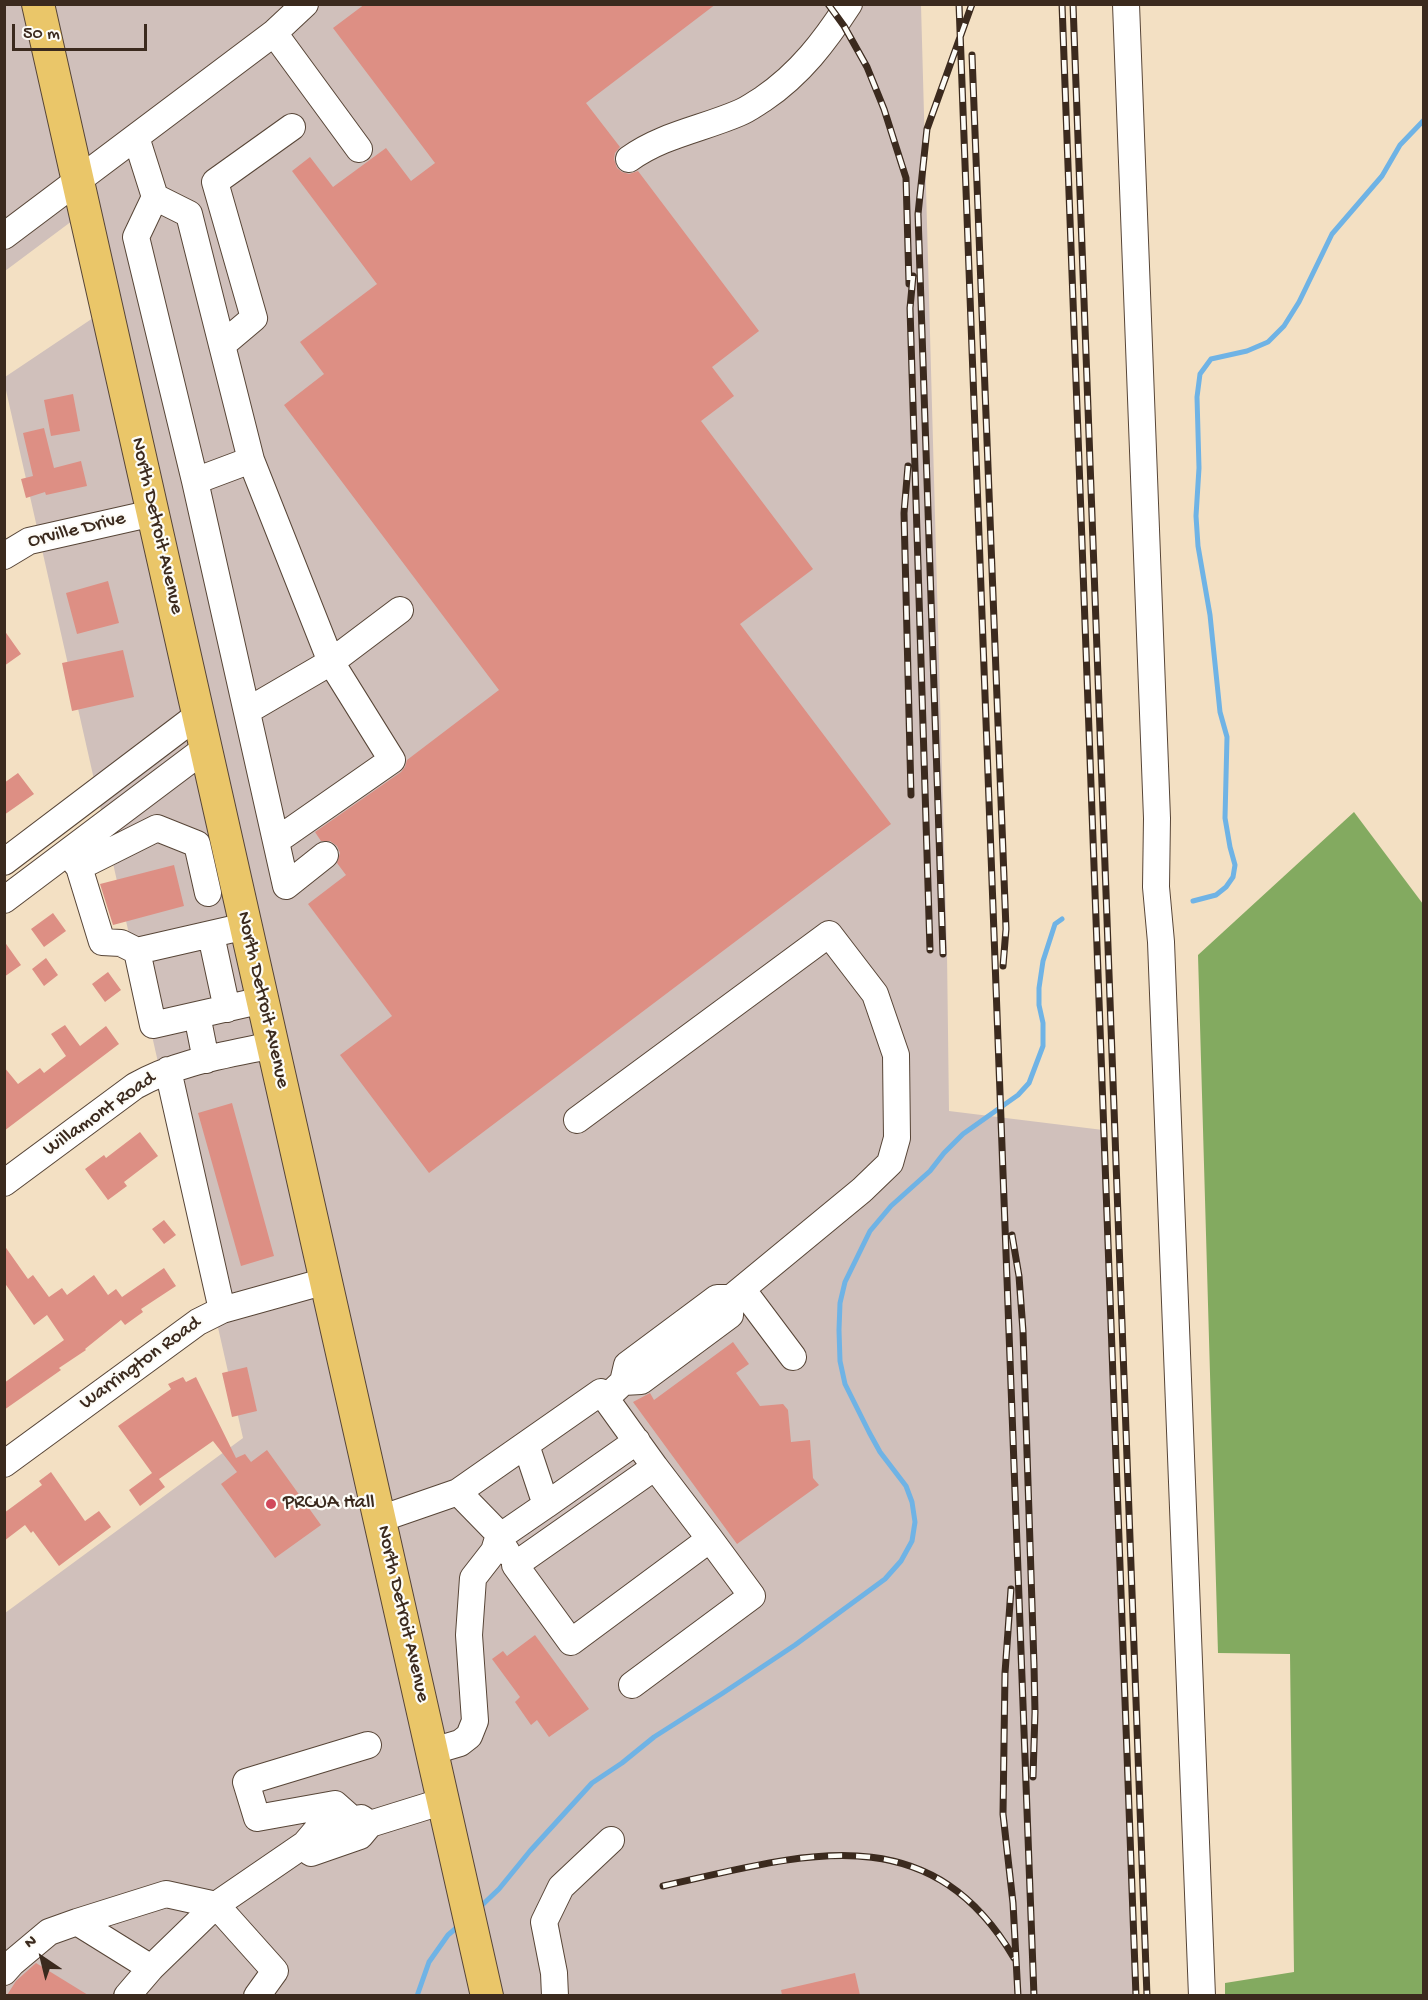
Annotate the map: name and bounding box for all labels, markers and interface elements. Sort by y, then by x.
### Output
scale bar [15,12,150,50]
text: 50 m [23,24,60,45]
street label: North Detroit Avenue [124,435,188,617]
street label: Orville Drive [26,507,128,555]
street label: North Detroit Avenue [230,909,294,1091]
street label: Willamont Road [39,1067,161,1163]
street label: Warrington Road [76,1312,206,1416]
place label: PRCUA Hall [283,1492,375,1516]
marker: PRCUA Hall [264,1497,278,1511]
street label: North Detroit Avenue [370,1523,434,1705]
north arrow [12,1928,72,1988]
text: N [22,1932,41,1954]

